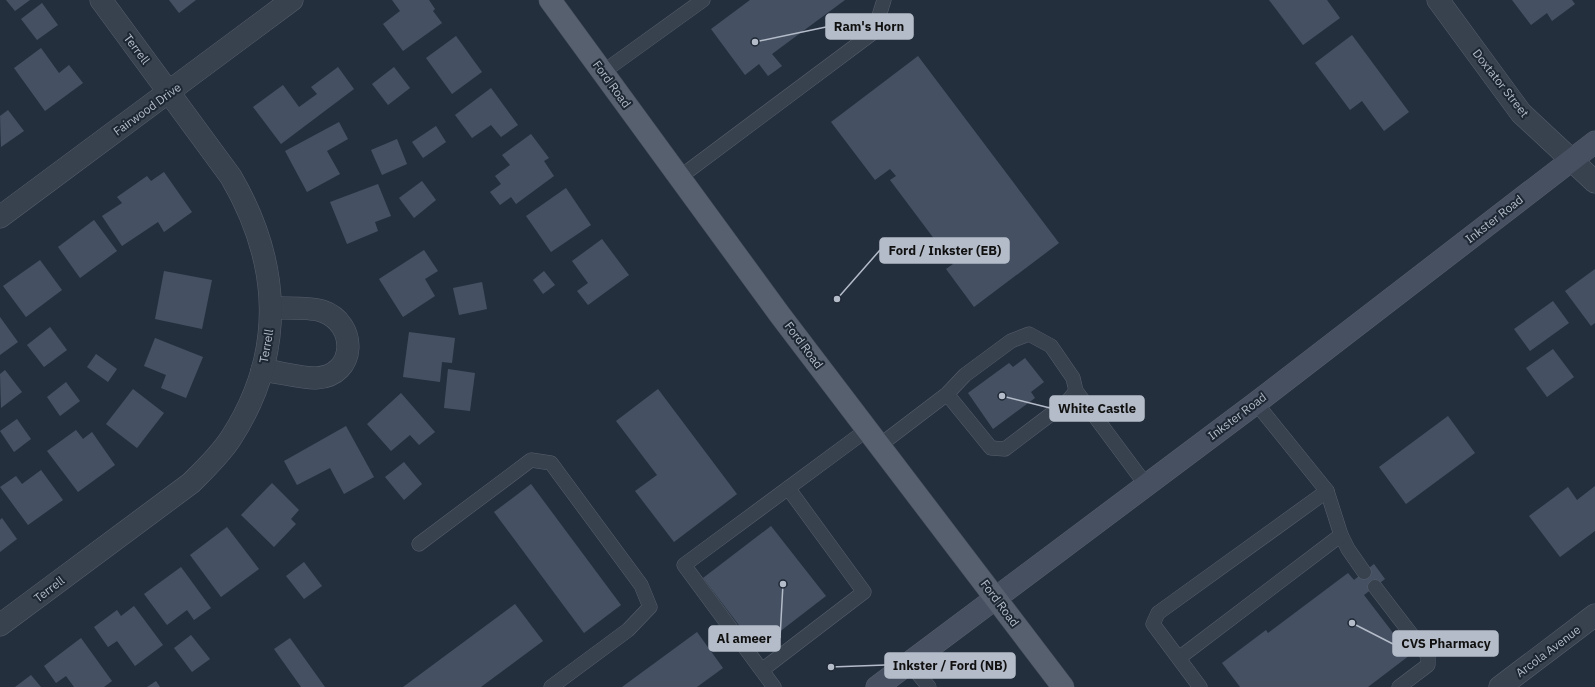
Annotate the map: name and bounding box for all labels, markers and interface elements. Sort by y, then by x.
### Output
callout: Ram's Horn [826,14,913,39]
text: Ram's Horn [834,18,904,35]
street label: Terrell [121,31,153,67]
street label: Doxtator Street [1470,46,1532,120]
street label: Ford Road [590,57,634,111]
street label: Fairwood Drive [110,79,184,139]
street label: Inkster Road [1462,192,1526,246]
callout: Ford / Inkster (EB) [880,238,1009,263]
text: Ford / Inkster (EB) [889,242,1001,259]
street label: Ford Road [782,319,826,371]
street label: Terrell [256,328,276,364]
street label: Inkster Road [1205,389,1269,443]
callout: White Castle [1050,396,1144,421]
text: White Castle [1058,400,1136,417]
street label: Terrell [31,573,67,605]
street label: Ford Road [978,577,1022,629]
street label: Arcola Avenue [1513,622,1584,680]
callout: Al ameer [709,626,780,651]
text: Al ameer [717,630,771,647]
callout: CVS Pharmacy [1393,631,1498,656]
text: CVS Pharmacy [1401,635,1491,652]
callout: Inkster / Ford (NB) [885,653,1015,678]
text: Inkster / Ford (NB) [893,657,1007,674]

